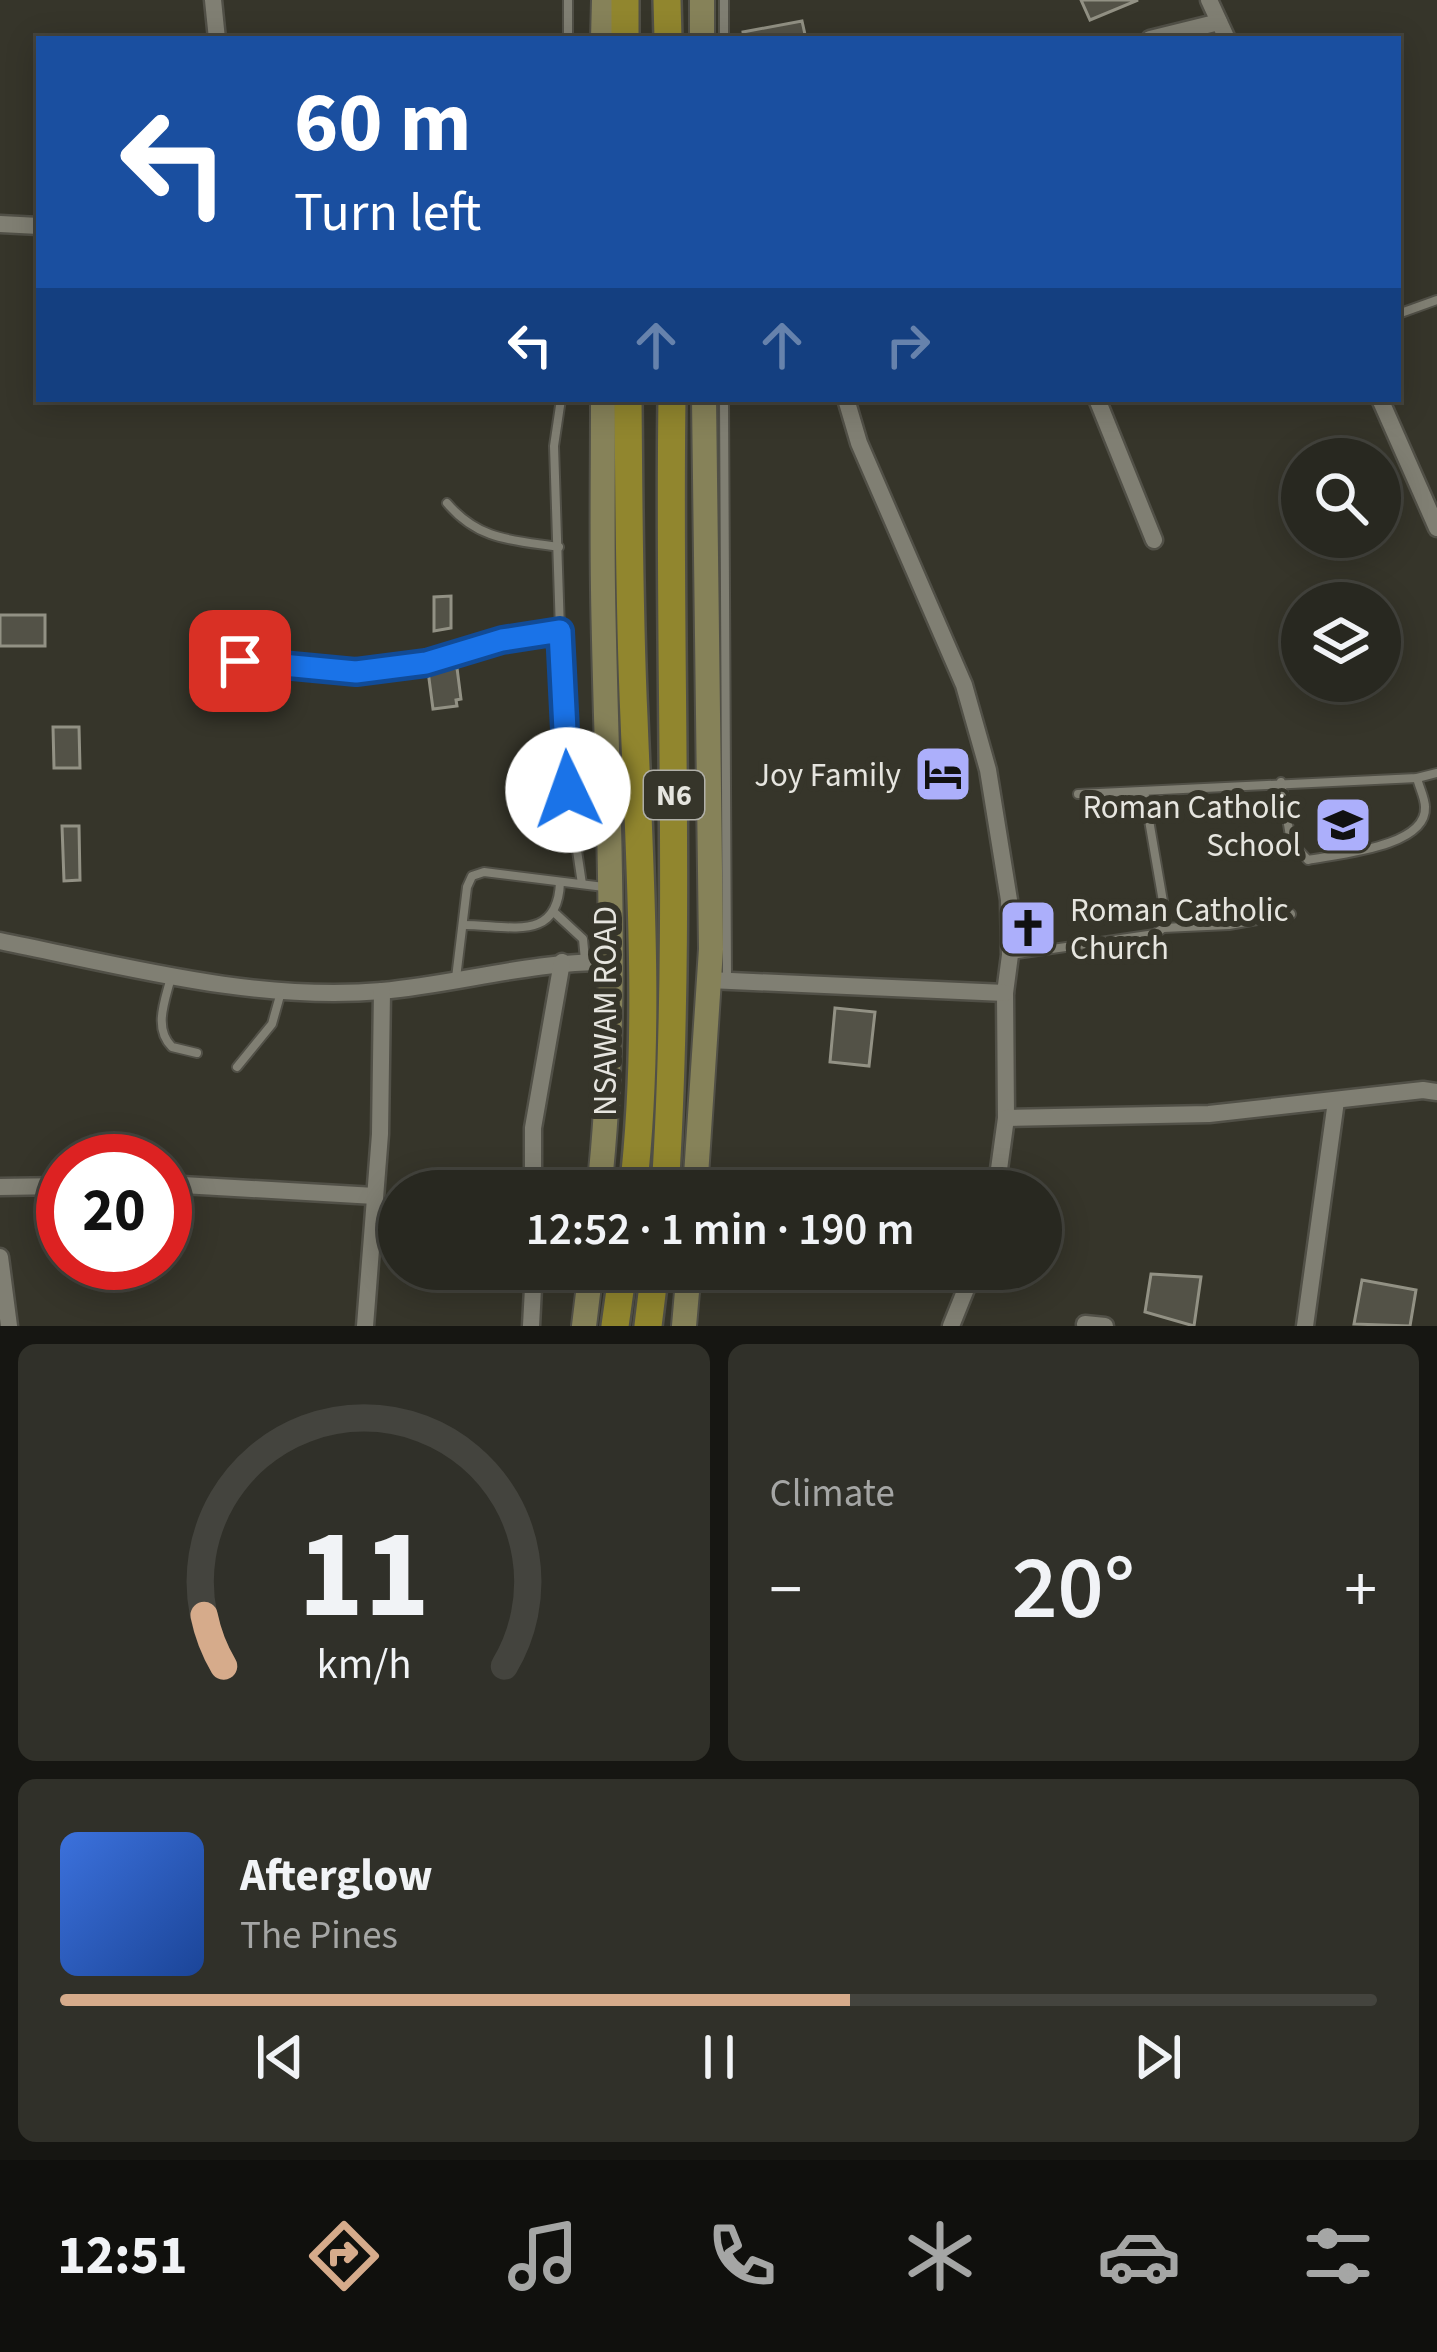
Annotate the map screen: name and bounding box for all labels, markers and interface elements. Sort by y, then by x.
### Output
text: 60 m [294,64,472,184]
icon: left [96,84,252,240]
text: Turn left [294,175,481,252]
icon: left [497,312,563,378]
icon: ahead [623,312,689,378]
icon: ahead [749,312,815,378]
icon: right [875,312,941,378]
map controls [1281,438,1401,702]
button: search [1281,438,1401,558]
button: layers [1281,582,1401,702]
pin [189,610,291,712]
icon: arrive [207,628,273,694]
position arrow [505,727,631,853]
hotel icon: Joy Family [912,743,974,805]
place label: Joy Family [754,752,902,799]
road number: N6 [644,771,704,819]
place label: Roman Catholic School [1082,784,1301,869]
school or university icon: Roman Catholic School [1312,794,1374,856]
place label: Roman Catholic Church [1070,887,1289,972]
church icon: Roman Catholic Church [997,897,1059,959]
street label: NSAWAM ROAD [582,906,629,1116]
speed limit sign: 20 [36,1134,192,1290]
text: 12:52 · 1 min · 190 m [526,1198,914,1262]
text: Climate [770,1466,895,1522]
text: 11 [298,1487,430,1665]
text: 20° [1011,1525,1135,1653]
text: − [770,1543,802,1637]
text: + [1344,1543,1377,1637]
text: km/h [316,1633,411,1694]
text: Afterglow [240,1844,433,1908]
text: The Pines [240,1908,398,1964]
icon: previous [247,2024,313,2090]
icon: pause [686,2024,752,2090]
icon: next [1125,2024,1191,2090]
icon: directions [302,2214,386,2298]
icon: music [501,2214,585,2298]
icon: phone [700,2214,784,2298]
icon: climate [898,2214,982,2298]
icon: car [1097,2214,1181,2298]
icon: filters [1296,2214,1380,2298]
text: 12:51 [57,2218,188,2295]

